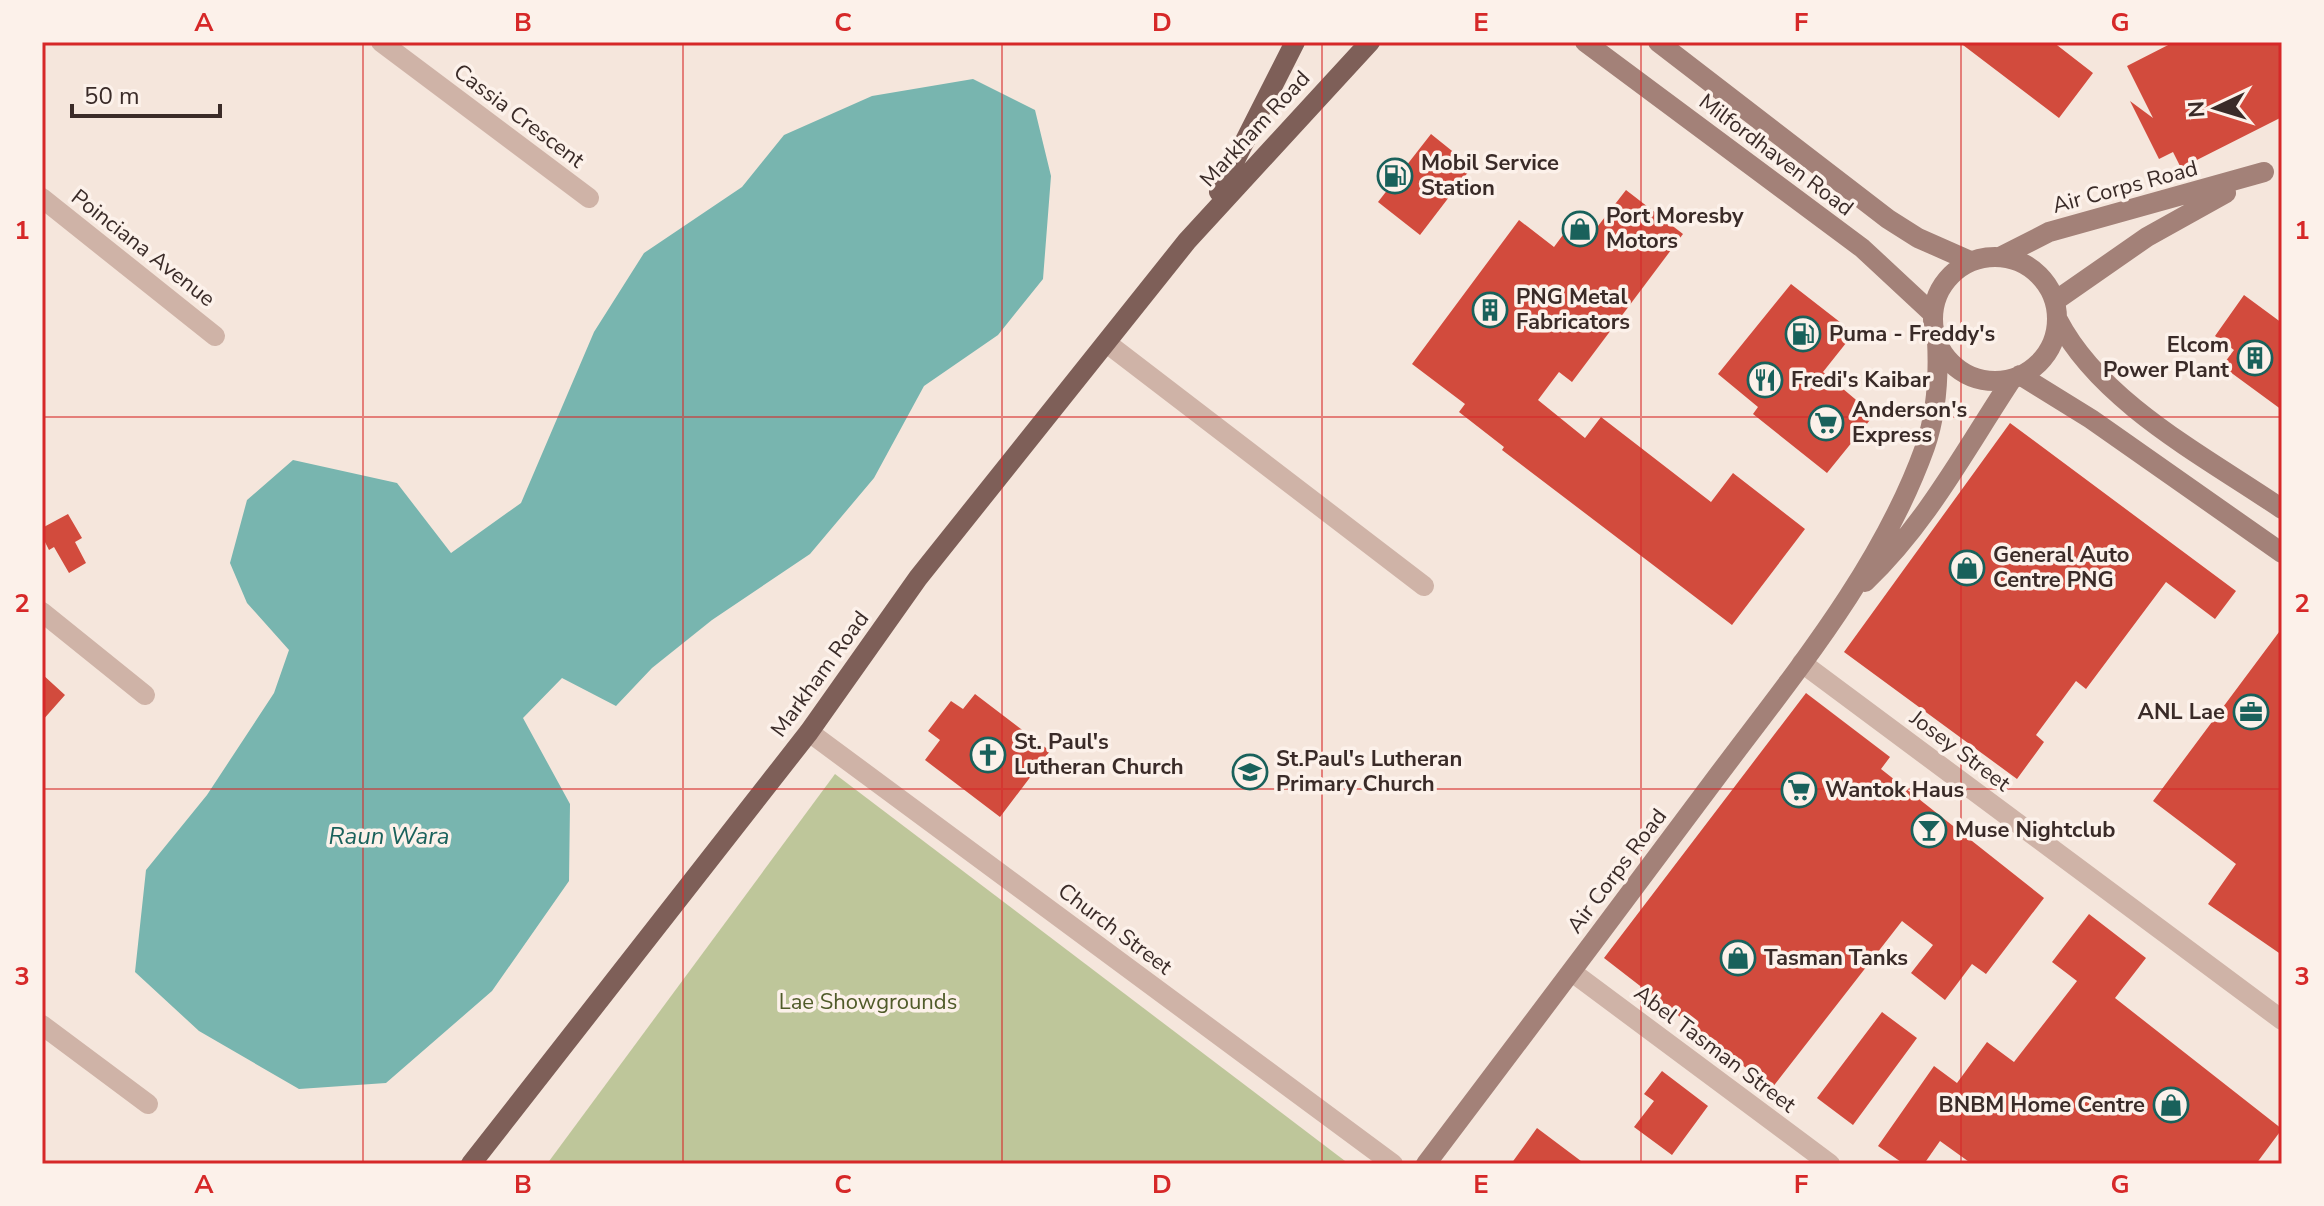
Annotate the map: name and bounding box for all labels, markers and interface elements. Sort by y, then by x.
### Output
text: A [194,5,214,40]
text: B [514,5,532,40]
text: C [834,5,852,40]
text: D [1152,5,1172,40]
text: E [1473,5,1489,40]
text: F [1794,5,1808,40]
text: G [2110,5,2130,40]
street label: Cassia Crescent [448,57,591,175]
street label: Markham Road [1193,64,1317,194]
scale bar [72,68,220,118]
north arrow [2176,68,2256,148]
text: 50 m [84,80,140,112]
street label: Milfordhaven Road [1693,87,1859,223]
text: N [2182,100,2213,119]
place label: Mobil Service Station [1421,148,1559,203]
street label: Air Corps Road [2049,153,2201,221]
fuel station icon: Mobil Service Station [1376,157,1414,195]
street label: Poinciana Avenue [65,182,221,314]
place label: Port Moresby Motors [1606,201,1744,256]
shop icon: Port Moresby Motors [1561,210,1599,248]
text: 1 [14,213,30,248]
text: 1 [2294,213,2310,248]
place label: PNG Metal Fabricators [1516,282,1630,337]
building icon: PNG Metal Fabricators [1471,291,1509,329]
fuel station icon: Puma - Freddy's [1784,315,1822,353]
place label: Puma - Freddy's [1829,319,1995,349]
place label: Elcom Power Plant [2103,330,2230,385]
building icon: Elcom Power Plant [2236,339,2274,377]
restaurant icon: Fredi's Kaibar [1746,361,1784,399]
place label: Fredi's Kaibar [1791,365,1931,395]
place label: Anderson's Express [1852,395,1967,450]
supermarket icon: Anderson's Express [1807,404,1845,442]
place label: General Auto Centre PNG [1993,540,2130,595]
shop icon: General Auto Centre PNG [1948,549,1986,587]
text: 2 [14,586,30,621]
text: 2 [2294,586,2310,621]
street label: Markham Road [764,605,876,743]
office icon: ANL Lae [2232,693,2270,731]
place label: ANL Lae [2138,697,2225,727]
street label: Josey Street [1903,703,2017,799]
place label: St. Paul's Lutheran Church [1014,727,1184,782]
church icon: St. Paul's Lutheran Church [969,736,1007,774]
place label: St.Paul's Lutheran Primary Church [1276,744,1462,799]
school or university icon: St.Paul's Lutheran Primary Church [1231,753,1269,791]
supermarket icon: Wantok Haus [1780,771,1818,809]
place label: Wantok Haus [1825,775,1964,805]
street label: Air Corps Road [1560,802,1674,940]
bar icon: Muse Nightclub [1910,811,1948,849]
place label: Muse Nightclub [1955,815,2115,845]
water label: Raun Wara [329,820,449,852]
street label: Church Street [1052,876,1178,982]
shop icon: Tasman Tanks [1719,939,1757,977]
place label: Tasman Tanks [1764,943,1908,973]
text: 3 [14,959,30,994]
text: 3 [2294,959,2310,994]
street label: Abel Tasman Street [1628,978,1802,1120]
park label: Lae Showgrounds [779,987,957,1017]
shop icon: BNBM Home Centre [2152,1086,2190,1124]
place label: BNBM Home Centre [1939,1090,2145,1120]
text: A [194,1167,214,1202]
text: B [514,1167,532,1202]
text: C [834,1167,852,1202]
text: D [1152,1167,1172,1202]
text: E [1473,1167,1489,1202]
text: F [1794,1167,1808,1202]
text: G [2110,1167,2130,1202]

